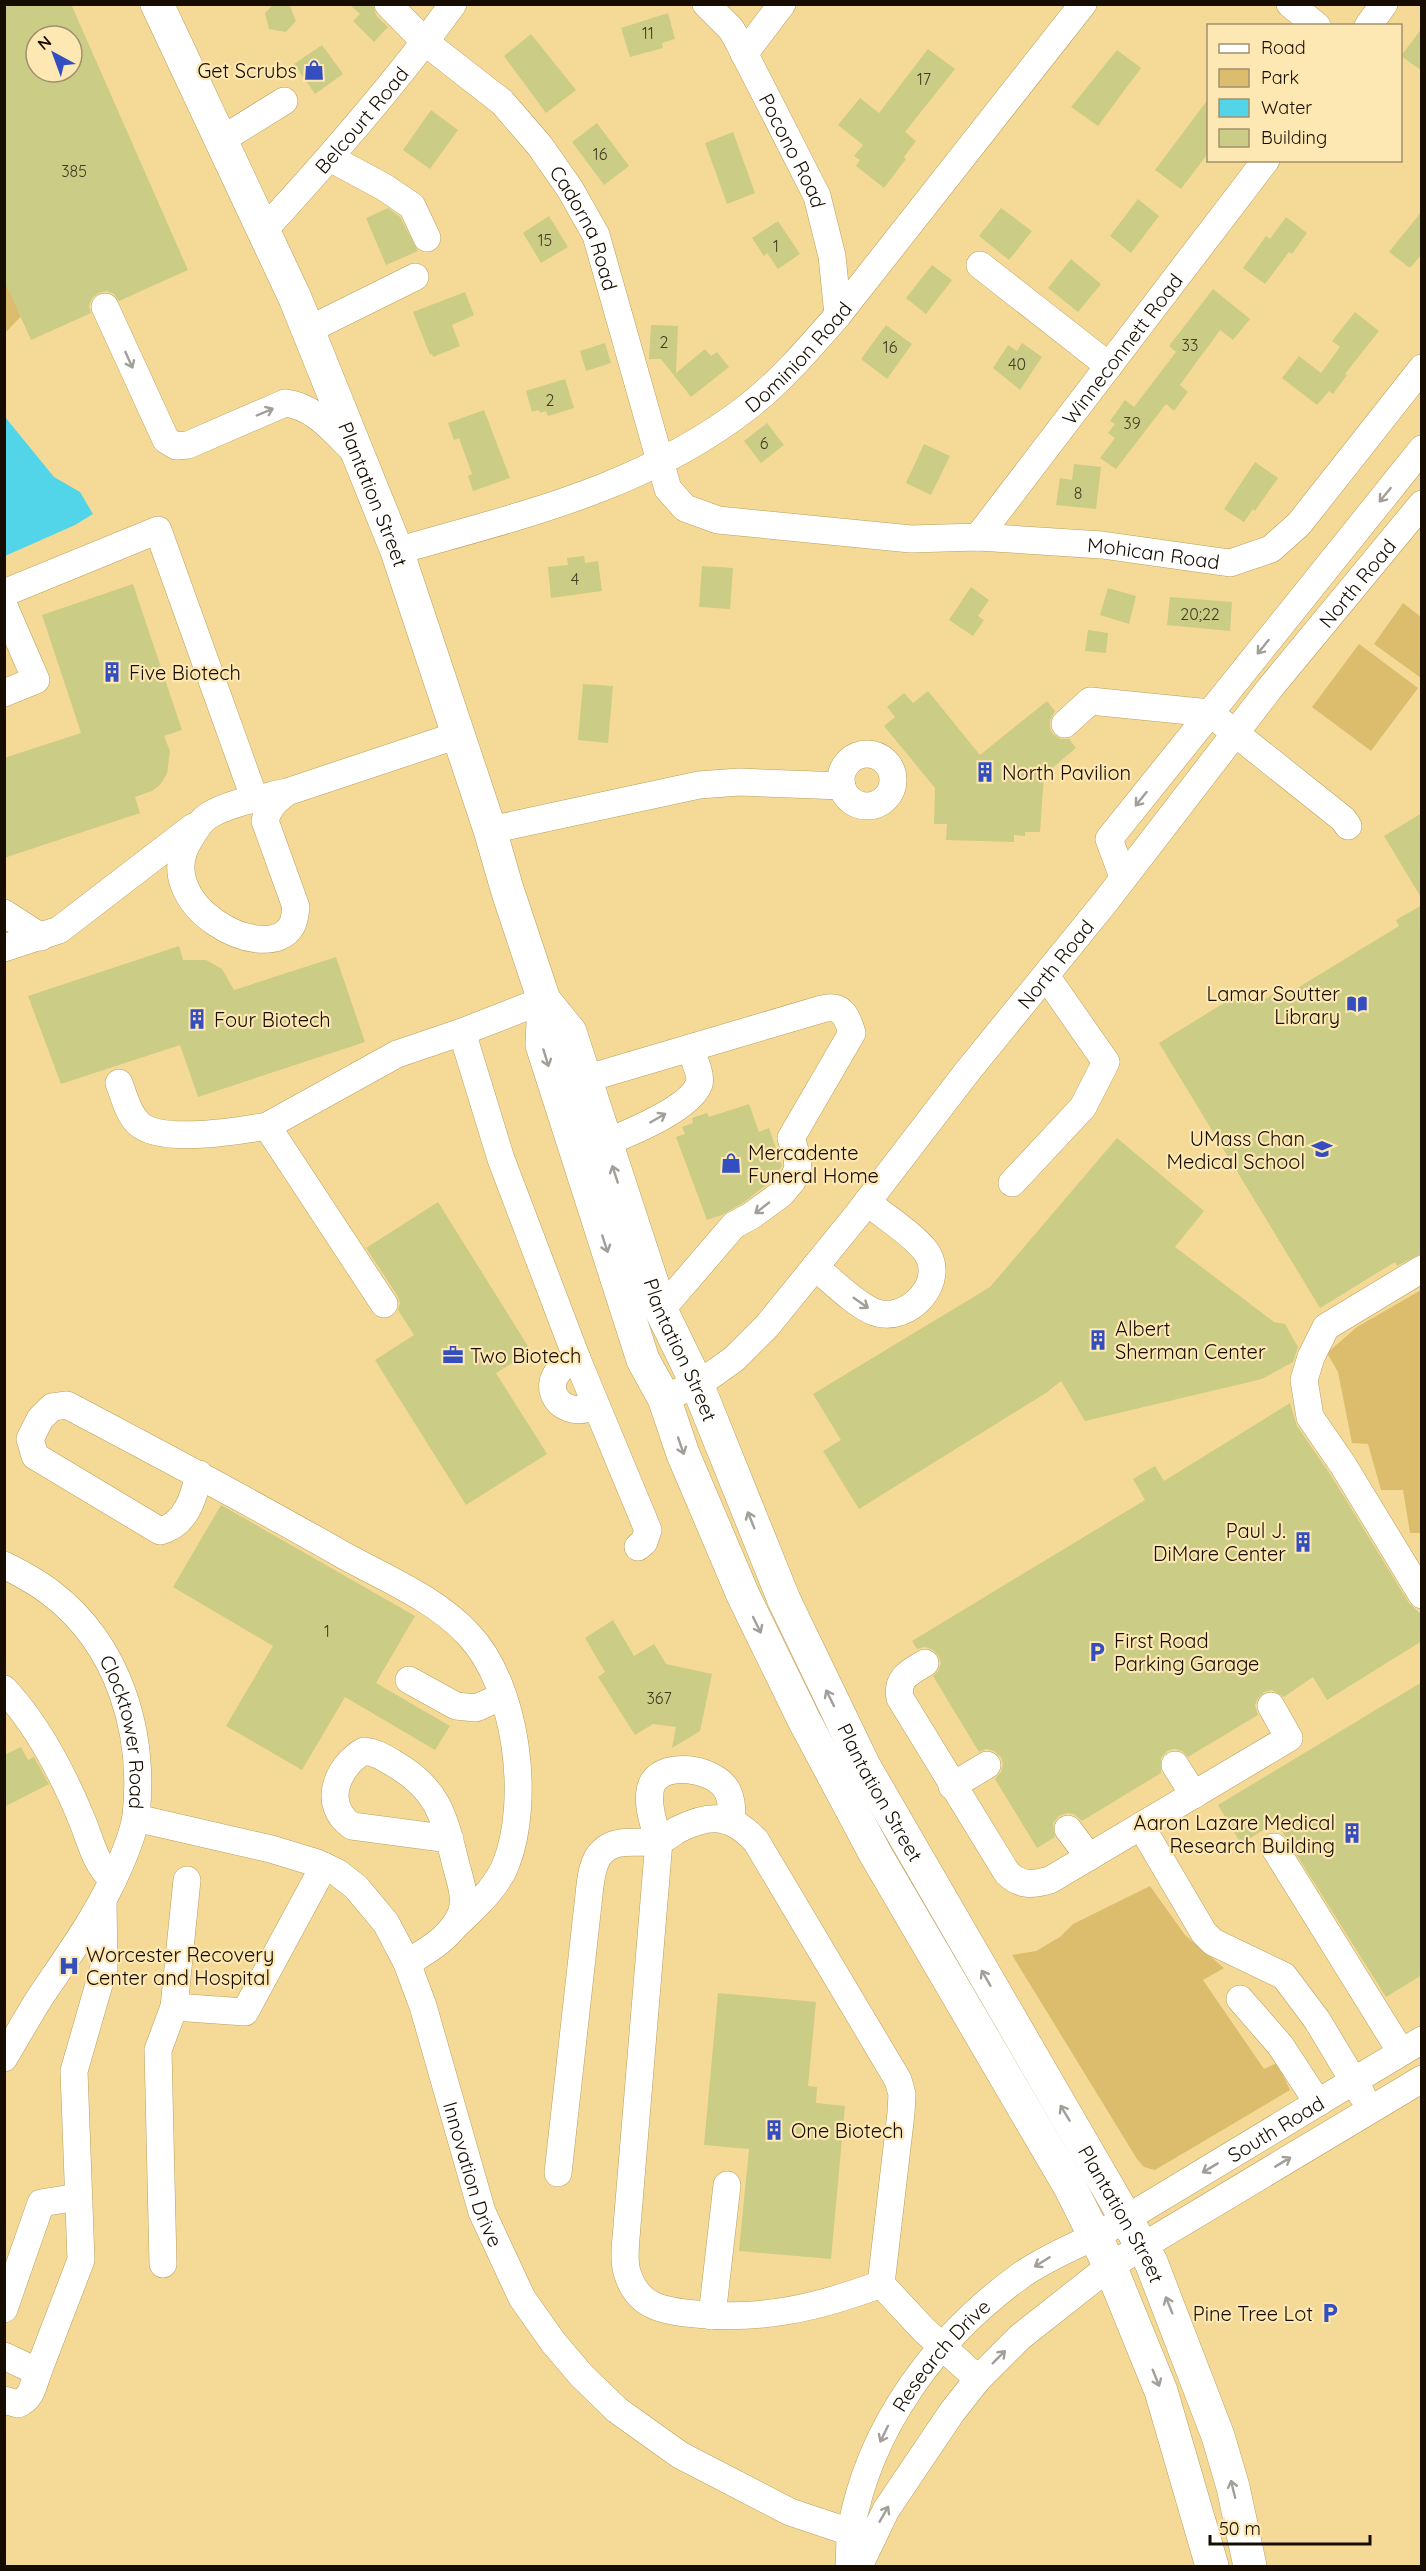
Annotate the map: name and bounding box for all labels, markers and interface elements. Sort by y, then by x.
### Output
house number: 11 [642,23,654,43]
north arrow [24,24,84,84]
legend [1207,24,1402,162]
text: N [33,31,55,54]
text: Road [1261,36,1306,59]
place label: Get Scrubs [197,58,297,83]
shop icon: Get Scrubs [302,58,326,82]
street label: Belcourt Road [309,61,413,178]
text: Park [1261,66,1299,89]
house number: 17 [917,69,931,89]
street label: Pocono Road [754,89,832,210]
text: Water [1261,96,1312,119]
text: Building [1261,126,1327,149]
house number: 16 [593,144,608,164]
street label: Cadorna Road [545,160,624,293]
house number: 385 [61,161,87,181]
house number: 15 [538,230,552,250]
house number: 1 [773,236,779,256]
street label: Winneconnett Road [1056,268,1188,429]
street label: Dominion Road [739,296,857,417]
house number: 2 [660,332,669,352]
house number: 33 [1182,335,1198,355]
house number: 16 [883,337,898,357]
one-way arrow [124,351,135,369]
house number: 40 [1008,354,1026,374]
house number: 2 [546,390,555,410]
one-way arrow [255,405,273,417]
house number: 39 [1123,413,1141,433]
street label: Plantation Street [334,418,414,570]
house number: 6 [760,433,769,453]
house number: 8 [1074,483,1082,503]
one-way arrow [1378,487,1392,502]
street label: Mohican Road [1087,532,1221,574]
street label: North Road [1313,533,1401,632]
house number: 4 [571,569,579,589]
house number: 20;22 [1180,604,1220,624]
one-way arrow [1257,639,1270,655]
building icon: Five Biotech [100,660,124,684]
place label: Five Biotech [129,660,241,685]
building icon: North Pavilion [973,760,997,784]
place label: North Pavilion [1002,760,1131,785]
one-way arrow [1135,791,1148,807]
street label: North Road [1011,914,1099,1013]
place label: Lamar Soutter Library [1207,981,1340,1029]
library icon: Lamar Soutter Library [1345,992,1369,1016]
building icon: Four Biotech [185,1007,209,1031]
place label: Four Biotech [214,1007,331,1032]
one-way arrow [541,1048,552,1067]
one-way arrow [649,1112,666,1124]
place label: UMass Chan Medical School [1167,1126,1305,1174]
school or university icon: UMass Chan Medical School [1310,1137,1334,1161]
place label: Mercadente Funeral Home [748,1140,879,1188]
shop icon: Mercadente Funeral Home [719,1151,743,1175]
one-way arrow [609,1165,620,1184]
one-way arrow [754,1201,770,1214]
one-way arrow [600,1234,611,1253]
street label: Plantation Street [639,1275,723,1425]
one-way arrow [852,1297,868,1309]
place label: Albert Sherman Center [1115,1316,1266,1364]
building icon: Albert Sherman Center [1086,1328,1110,1352]
office icon: Two Biotech [441,1343,465,1367]
place label: Two Biotech [470,1343,581,1368]
one-way arrow [676,1436,687,1455]
one-way arrow [745,1511,756,1529]
place label: Paul J. DiMare Center [1153,1518,1286,1566]
building icon: Paul J. DiMare Center [1291,1530,1315,1554]
one-way arrow [752,1616,764,1634]
house number: 1 [324,1621,330,1641]
place label: First Road Parking Garage [1114,1628,1259,1676]
parking icon: First Road Parking Garage [1085,1640,1109,1664]
street label: Clocktower Road [95,1650,150,1810]
house number: 367 [646,1688,672,1708]
one-way arrow [823,1689,835,1707]
street label: Plantation Street [833,1719,929,1866]
place label: Aaron Lazare Medical Research Building [1133,1810,1335,1858]
building icon: Aaron Lazare Medical Research Building [1340,1821,1364,1845]
place label: Worcester Recovery Center and Hospital [86,1942,274,1990]
hospital icon: Worcester Recovery Center and Hospital [57,1954,81,1978]
one-way arrow [980,1970,992,1987]
street label: South Road [1223,2090,1328,2167]
street label: Innovation Drive [438,2099,509,2251]
one-way arrow [1059,2105,1071,2122]
building icon: One Biotech [762,2118,786,2142]
place label: One Biotech [791,2118,904,2143]
street label: Plantation Street [1073,2140,1170,2286]
one-way arrow [1274,2156,1291,2168]
one-way arrow [1202,2162,1219,2174]
one-way arrow [1034,2257,1051,2269]
street label: Research Drive [886,2293,995,2416]
one-way arrow [1163,2296,1174,2314]
place label: Pine Tree Lot [1193,2301,1313,2326]
parking icon: Pine Tree Lot [1318,2301,1342,2325]
one-way arrow [992,2350,1007,2364]
one-way arrow [1151,2368,1162,2387]
one-way arrow [877,2425,889,2443]
one-way arrow [1227,2480,1239,2499]
one-way arrow [878,2506,890,2523]
scale bar [1210,2508,1370,2546]
text: 50 m [1219,2517,1261,2540]

